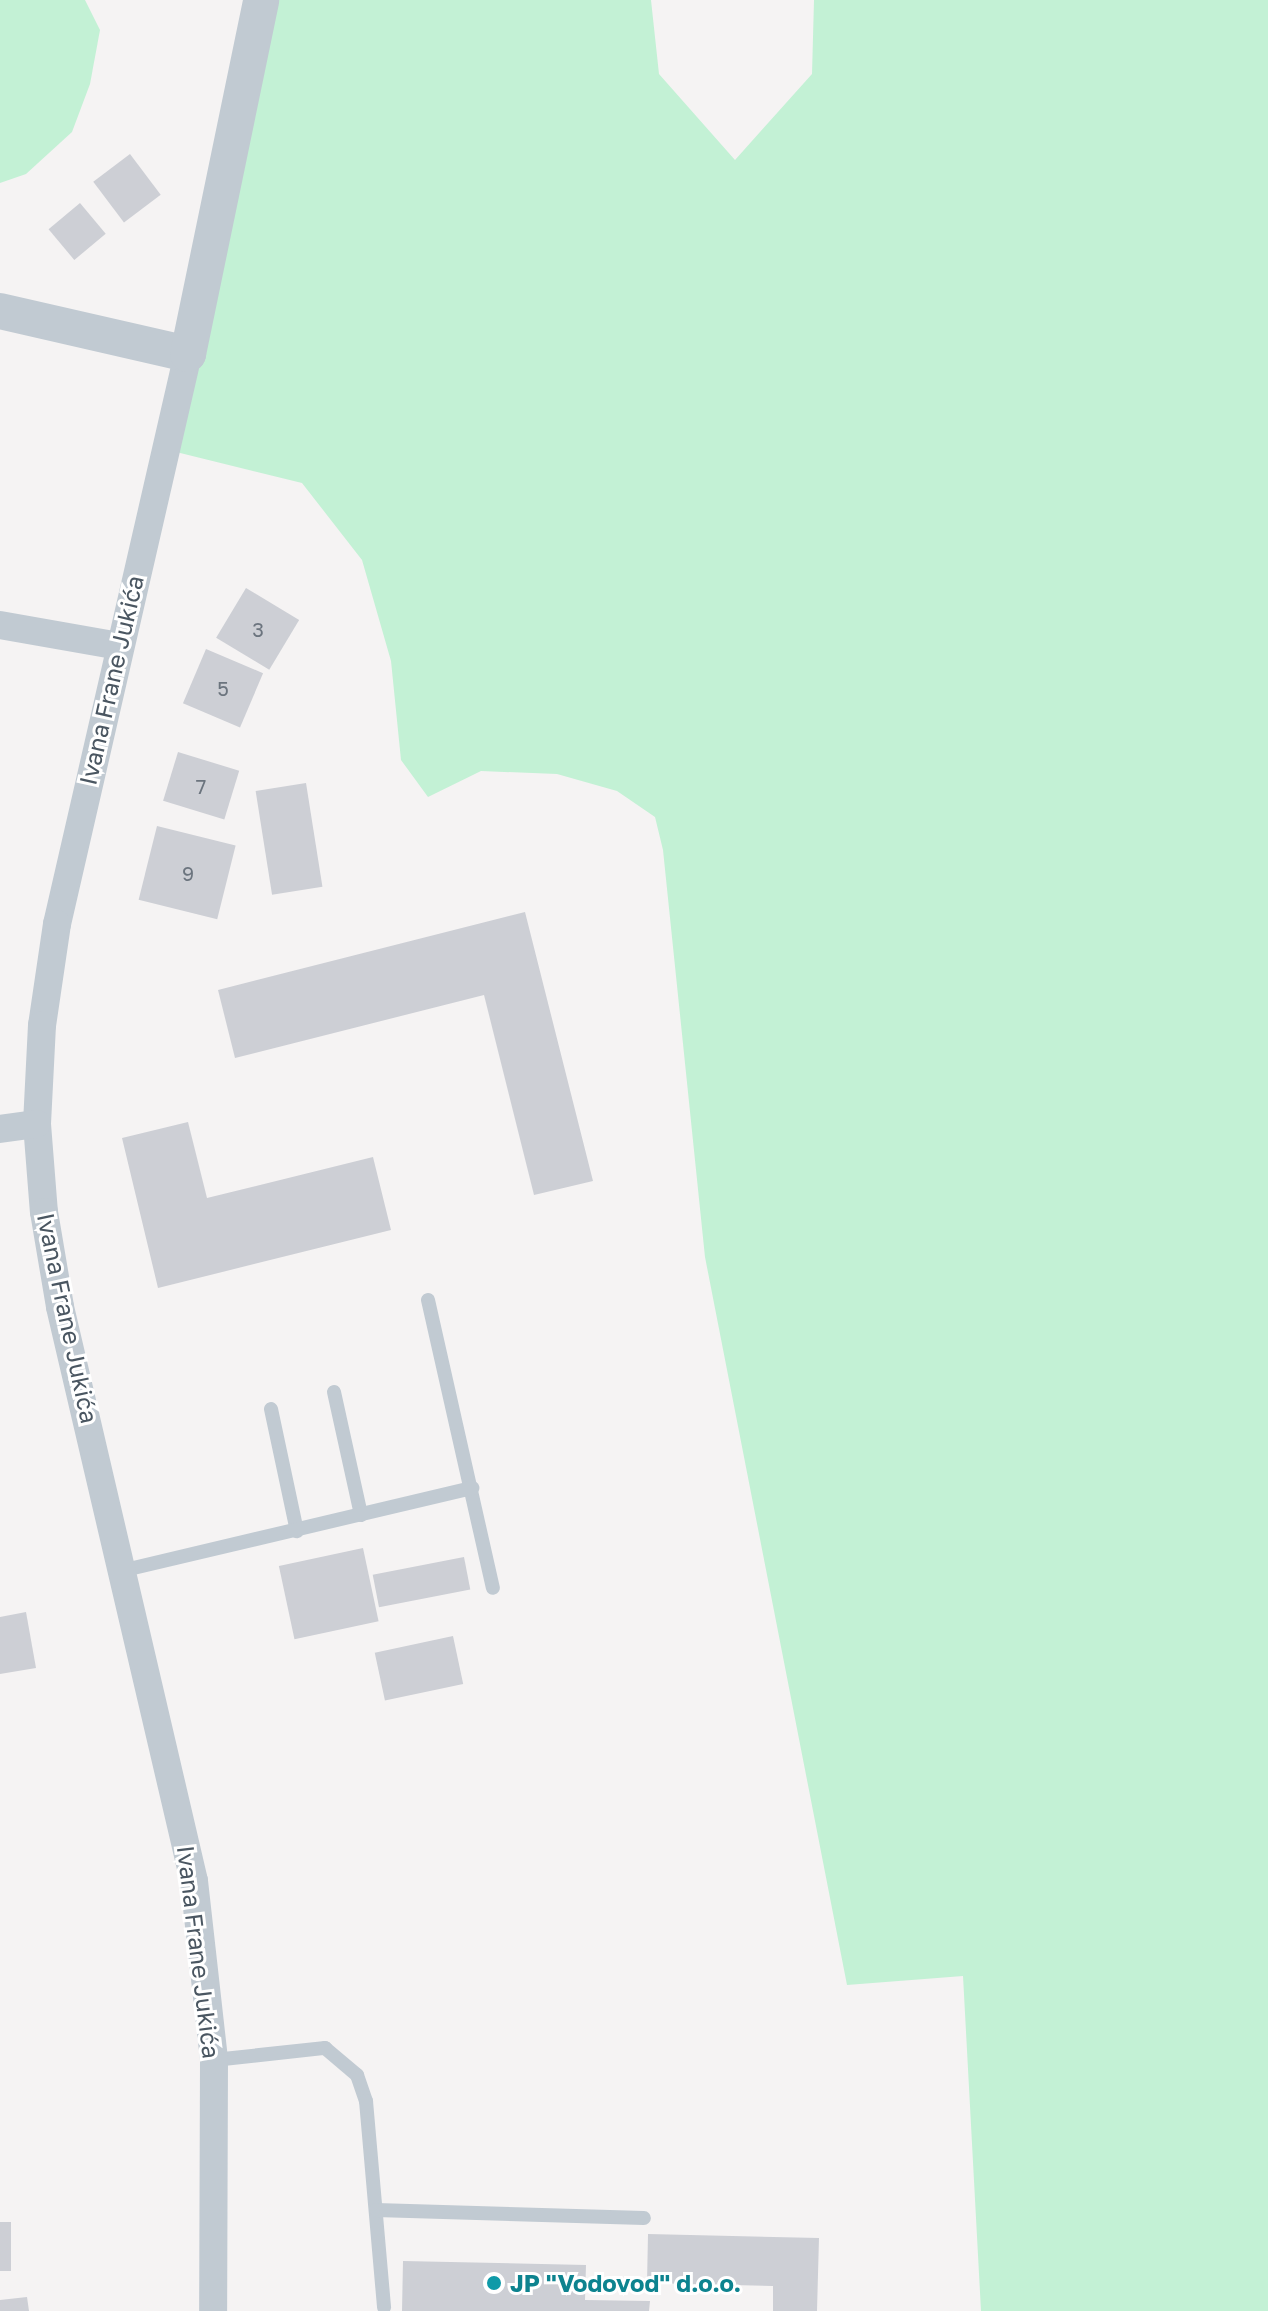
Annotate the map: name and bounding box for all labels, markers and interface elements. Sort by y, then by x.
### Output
street label: Ivana Frane Jukića [73,572,149,788]
house number: 3 [252,617,264,641]
house number: 5 [217,676,229,700]
house number: 7 [196,774,206,798]
house number: 9 [182,861,194,885]
street label: Ivana Frane Jukića [32,1210,104,1426]
street label: Ivana Frane Jukića [172,1844,226,2060]
place label: JP "Vodovod" d.o.o. [510,2269,741,2297]
marker: JP "Vodovod" d.o.o. [485,2274,503,2292]

